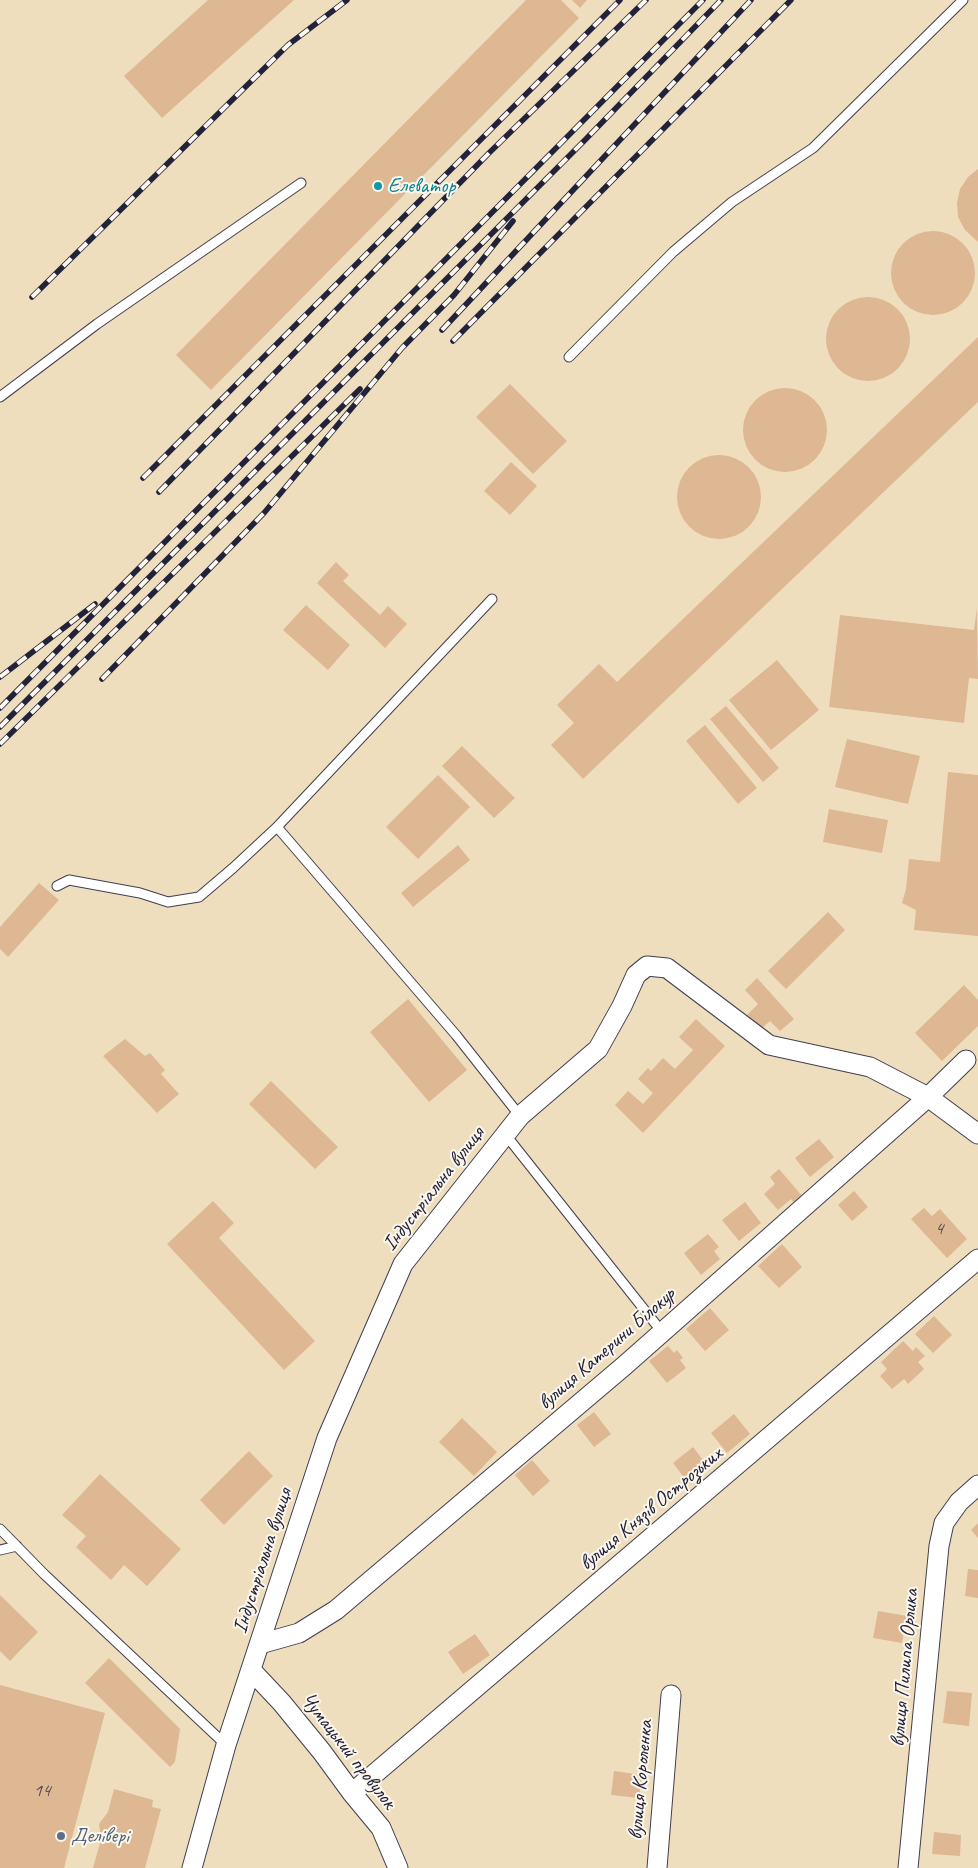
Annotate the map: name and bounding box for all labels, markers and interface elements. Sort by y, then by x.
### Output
place label: Елеватор [388,173,455,199]
marker: Елеватор [372,180,384,192]
street label: Індустріальна вулиця [378,1122,490,1256]
house number: 4 [935,1218,943,1240]
street label: вулиця Катерини Білокур [533,1282,681,1416]
street label: вулиця Князів Острозьких [574,1442,728,1576]
street label: Індустріальна вулиця [228,1485,298,1637]
street label: вулиця Пилипа Орлика [886,1588,924,1748]
street label: Чумацький провулок [295,1688,401,1814]
street label: вулиця Короленка [623,1719,659,1841]
house number: 14 [33,1780,51,1802]
place label: Делівері [71,1823,129,1849]
marker: Делівері [55,1830,67,1842]

